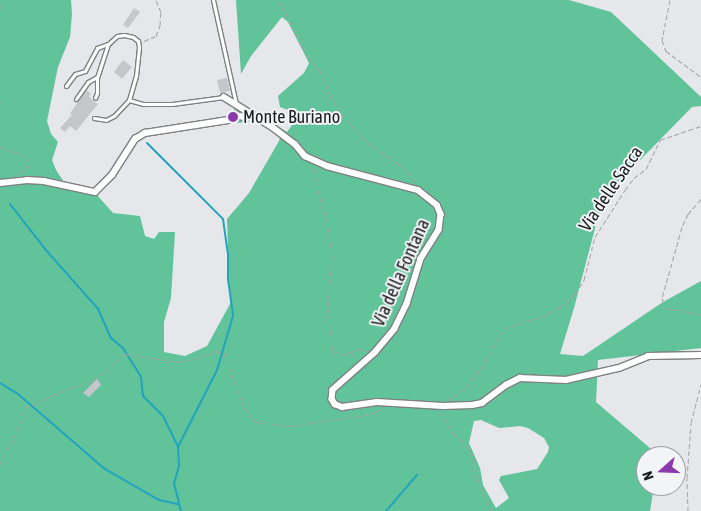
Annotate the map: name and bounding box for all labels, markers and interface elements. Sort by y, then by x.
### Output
place label: Monte Buriano [243,106,340,128]
marker: Monte Buriano [227,111,239,123]
street label: Via delle Sacca [575,142,647,236]
street label: Via della Fontana [368,216,434,330]
north arrow [636,446,686,496]
text: N [639,469,657,482]

